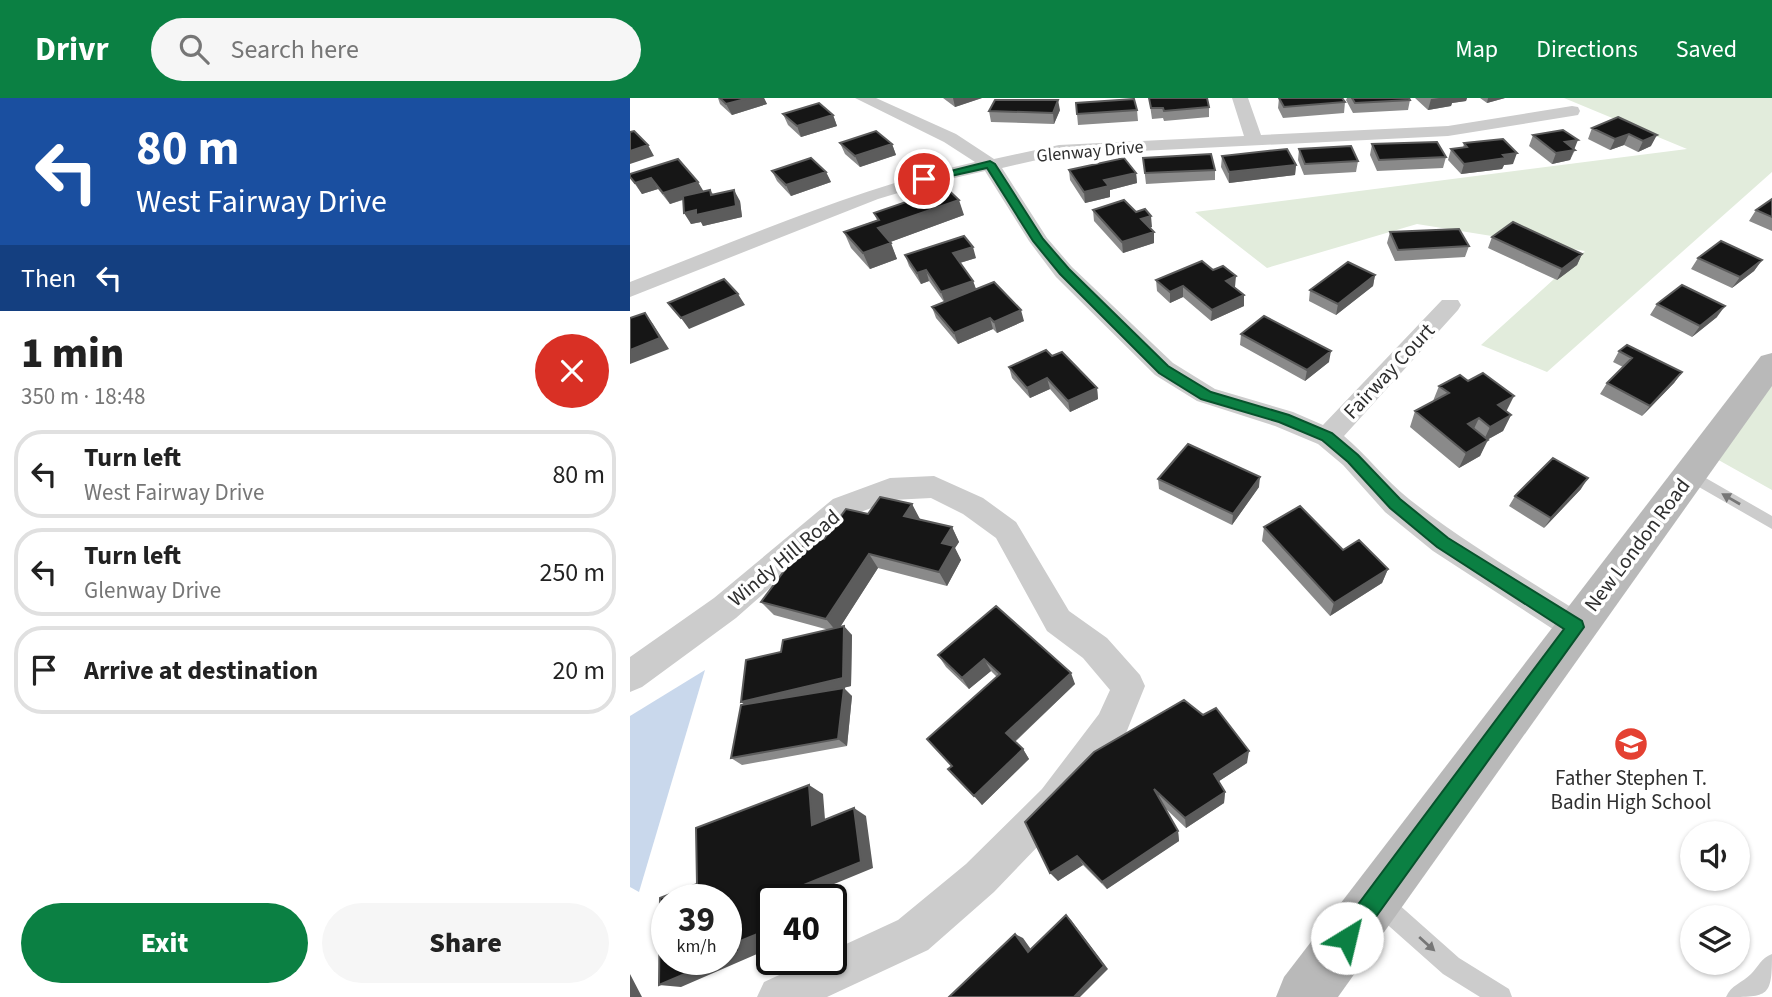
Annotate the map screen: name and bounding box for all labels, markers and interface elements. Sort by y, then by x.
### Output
search box [151,18,641,81]
text: Drivr [35,26,109,73]
icon: search [175,30,213,68]
text: Search here [231,31,359,68]
text: Map [1455,32,1498,67]
text: Directions [1536,32,1638,67]
text: Saved [1676,32,1737,67]
text: 80 m [136,114,240,184]
icon: left [21,126,112,217]
street label: Glenway Drive [1035,134,1145,169]
pin [894,149,954,209]
icon: arrive [905,160,943,198]
text: West Fairway Drive [136,179,387,225]
icon: left [90,259,128,297]
text: Then [21,260,76,297]
street label: Fairway Court [1337,316,1441,426]
text: 1 min [21,324,124,384]
button: close [535,334,609,408]
text: 350 m · 18:48 [21,380,145,413]
text: Turn left [84,439,181,476]
icon: left [25,455,63,493]
text: 80 m [552,456,605,493]
street label: New London Road [1577,472,1697,618]
text: West Fairway Drive [84,476,264,509]
one-way arrow [1721,493,1740,505]
street label: Windy Hill Road [722,502,846,614]
text: Turn left [84,537,181,574]
icon: left [25,553,63,591]
text: 250 m [539,554,605,591]
text: Glenway Drive [84,574,221,607]
icon: arrive [25,651,63,689]
text: Arrive at destination [84,652,318,689]
text: 20 m [552,652,605,689]
school or university icon: Father Stephen T. Badin High School [1612,725,1650,763]
place label: Father Stephen T. Badin High School [1551,763,1711,817]
map controls [1680,821,1750,975]
button: sound [1680,821,1750,891]
speed limit sign: 40 [756,884,847,975]
text: 39 [678,895,715,945]
position arrow [1310,901,1384,975]
button: Exit [21,903,308,983]
button: Share [322,903,609,983]
button: layers [1680,905,1750,975]
text: km/h [677,934,716,959]
one-way arrow [1418,936,1436,952]

